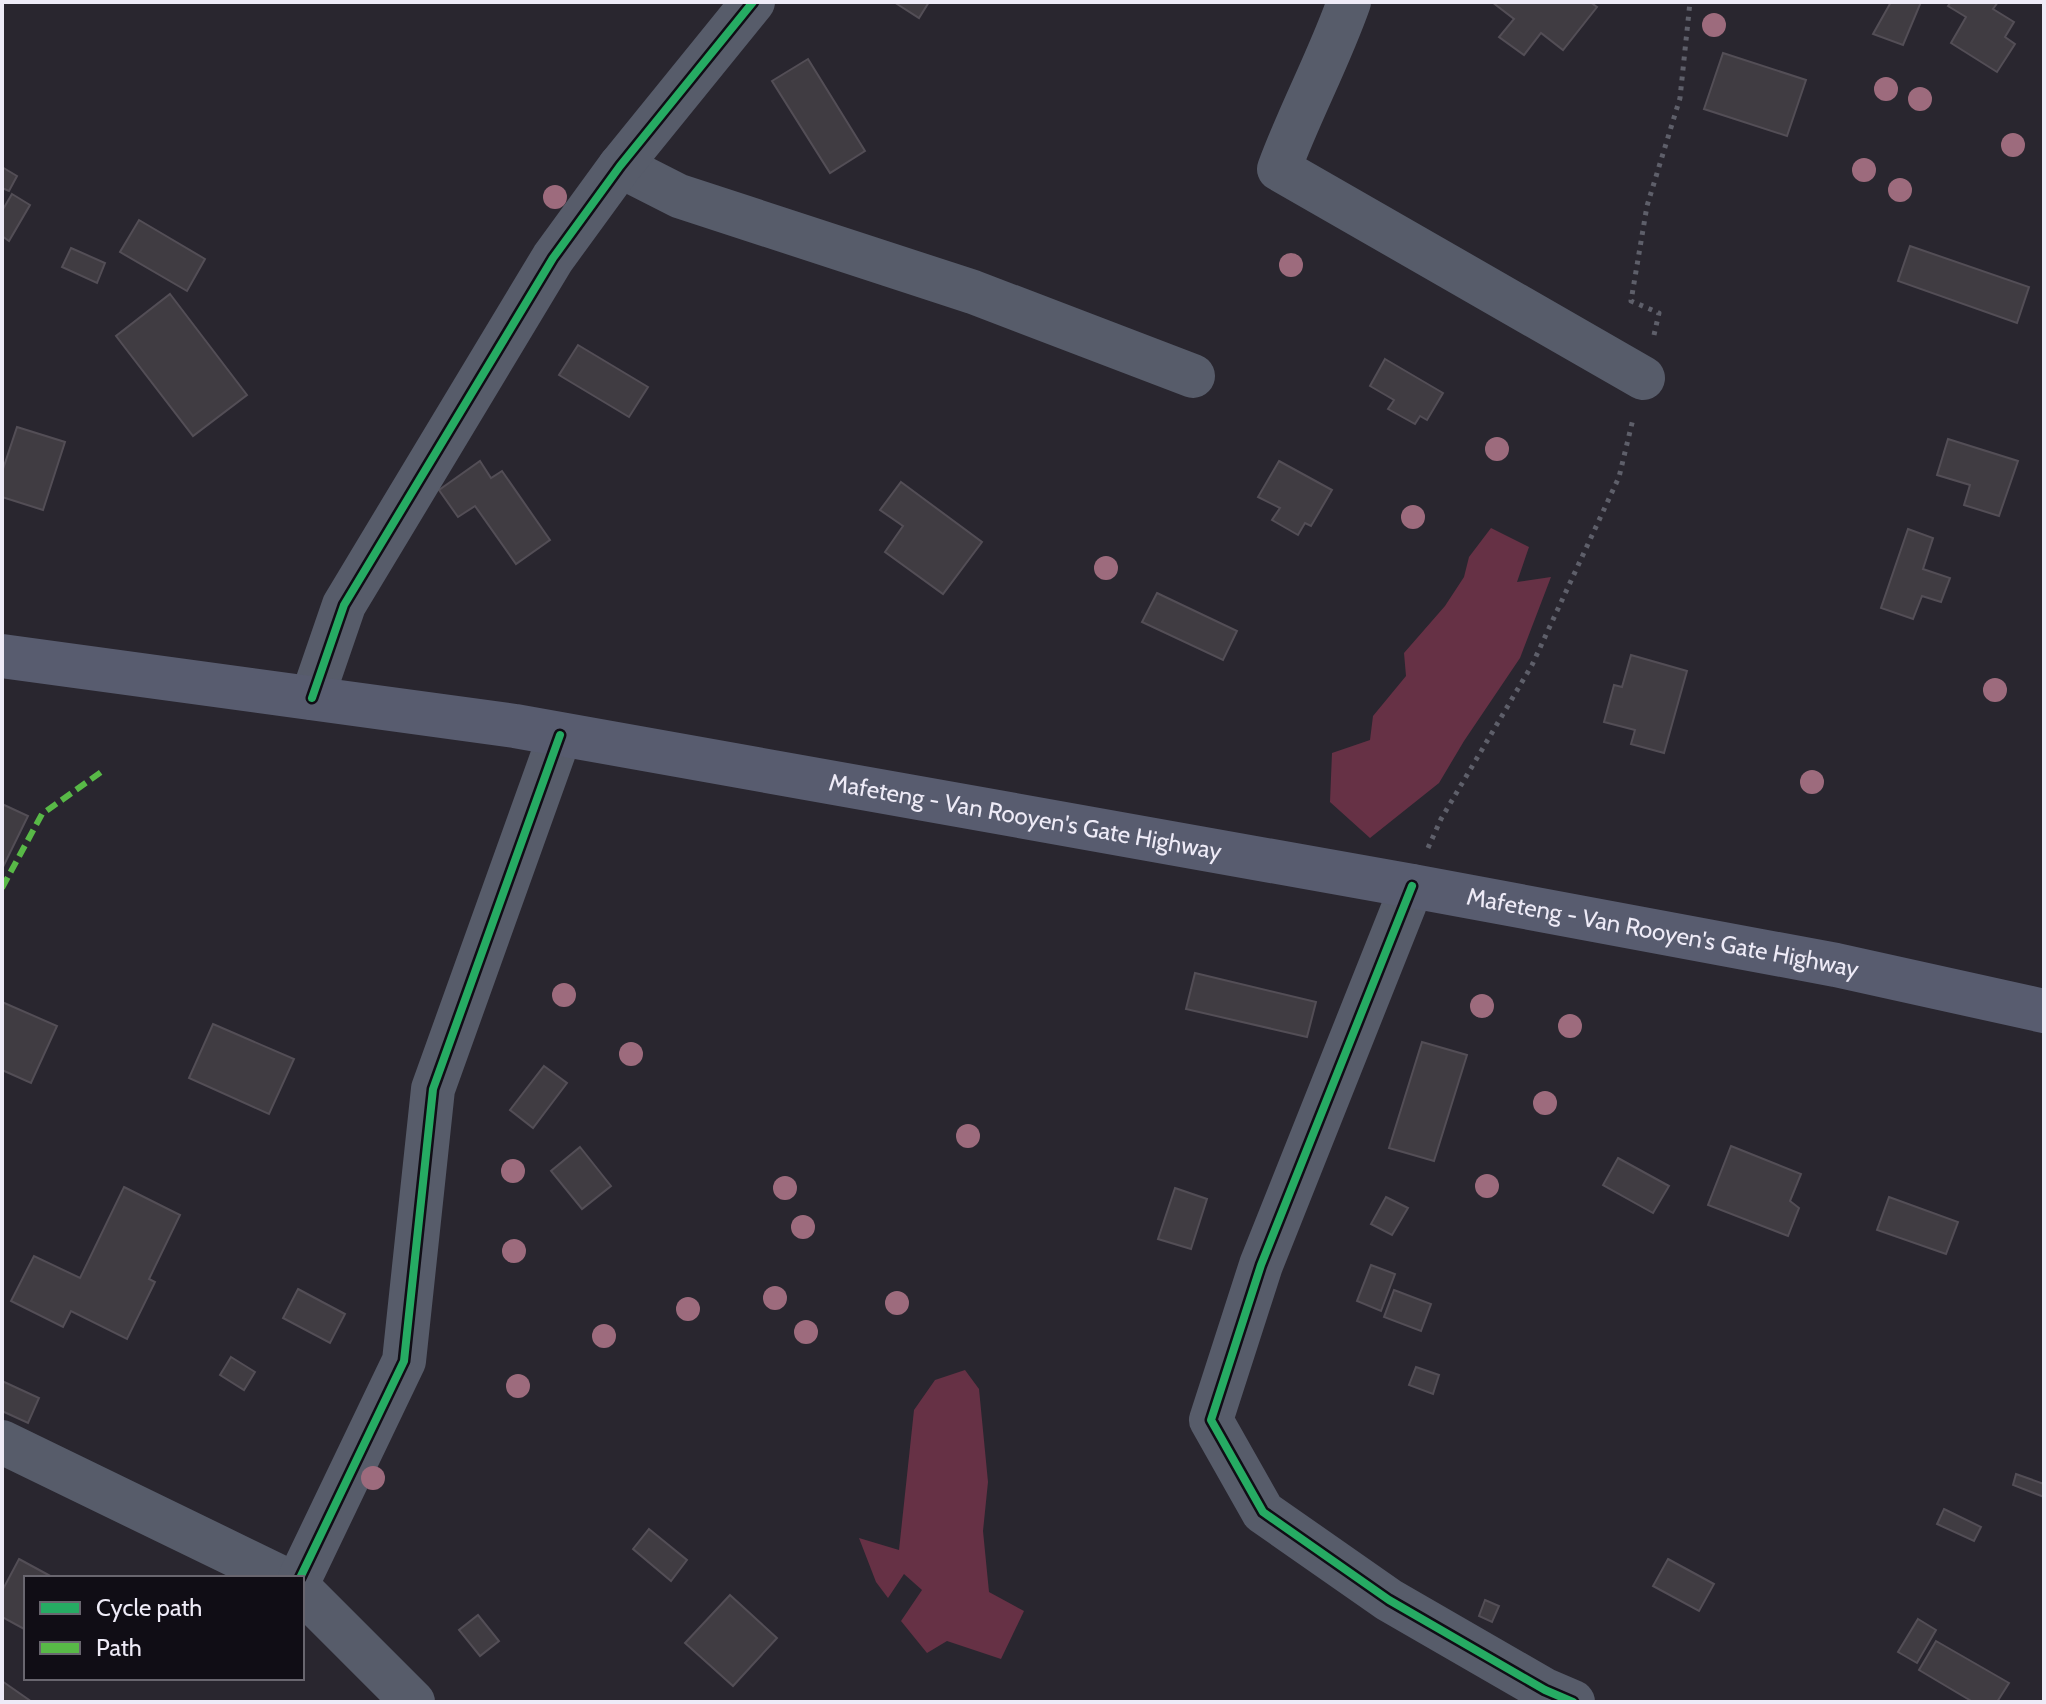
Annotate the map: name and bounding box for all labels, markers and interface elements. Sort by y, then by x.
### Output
street label: Mafeteng - Van Rooyen's Gate Highway [827,767,1224,866]
street label: Mafeteng - Van Rooyen's Gate Highway [1464,882,1862,984]
legend [24,1576,304,1680]
text: Cycle path [96,1593,202,1622]
text: Path [96,1633,142,1662]

